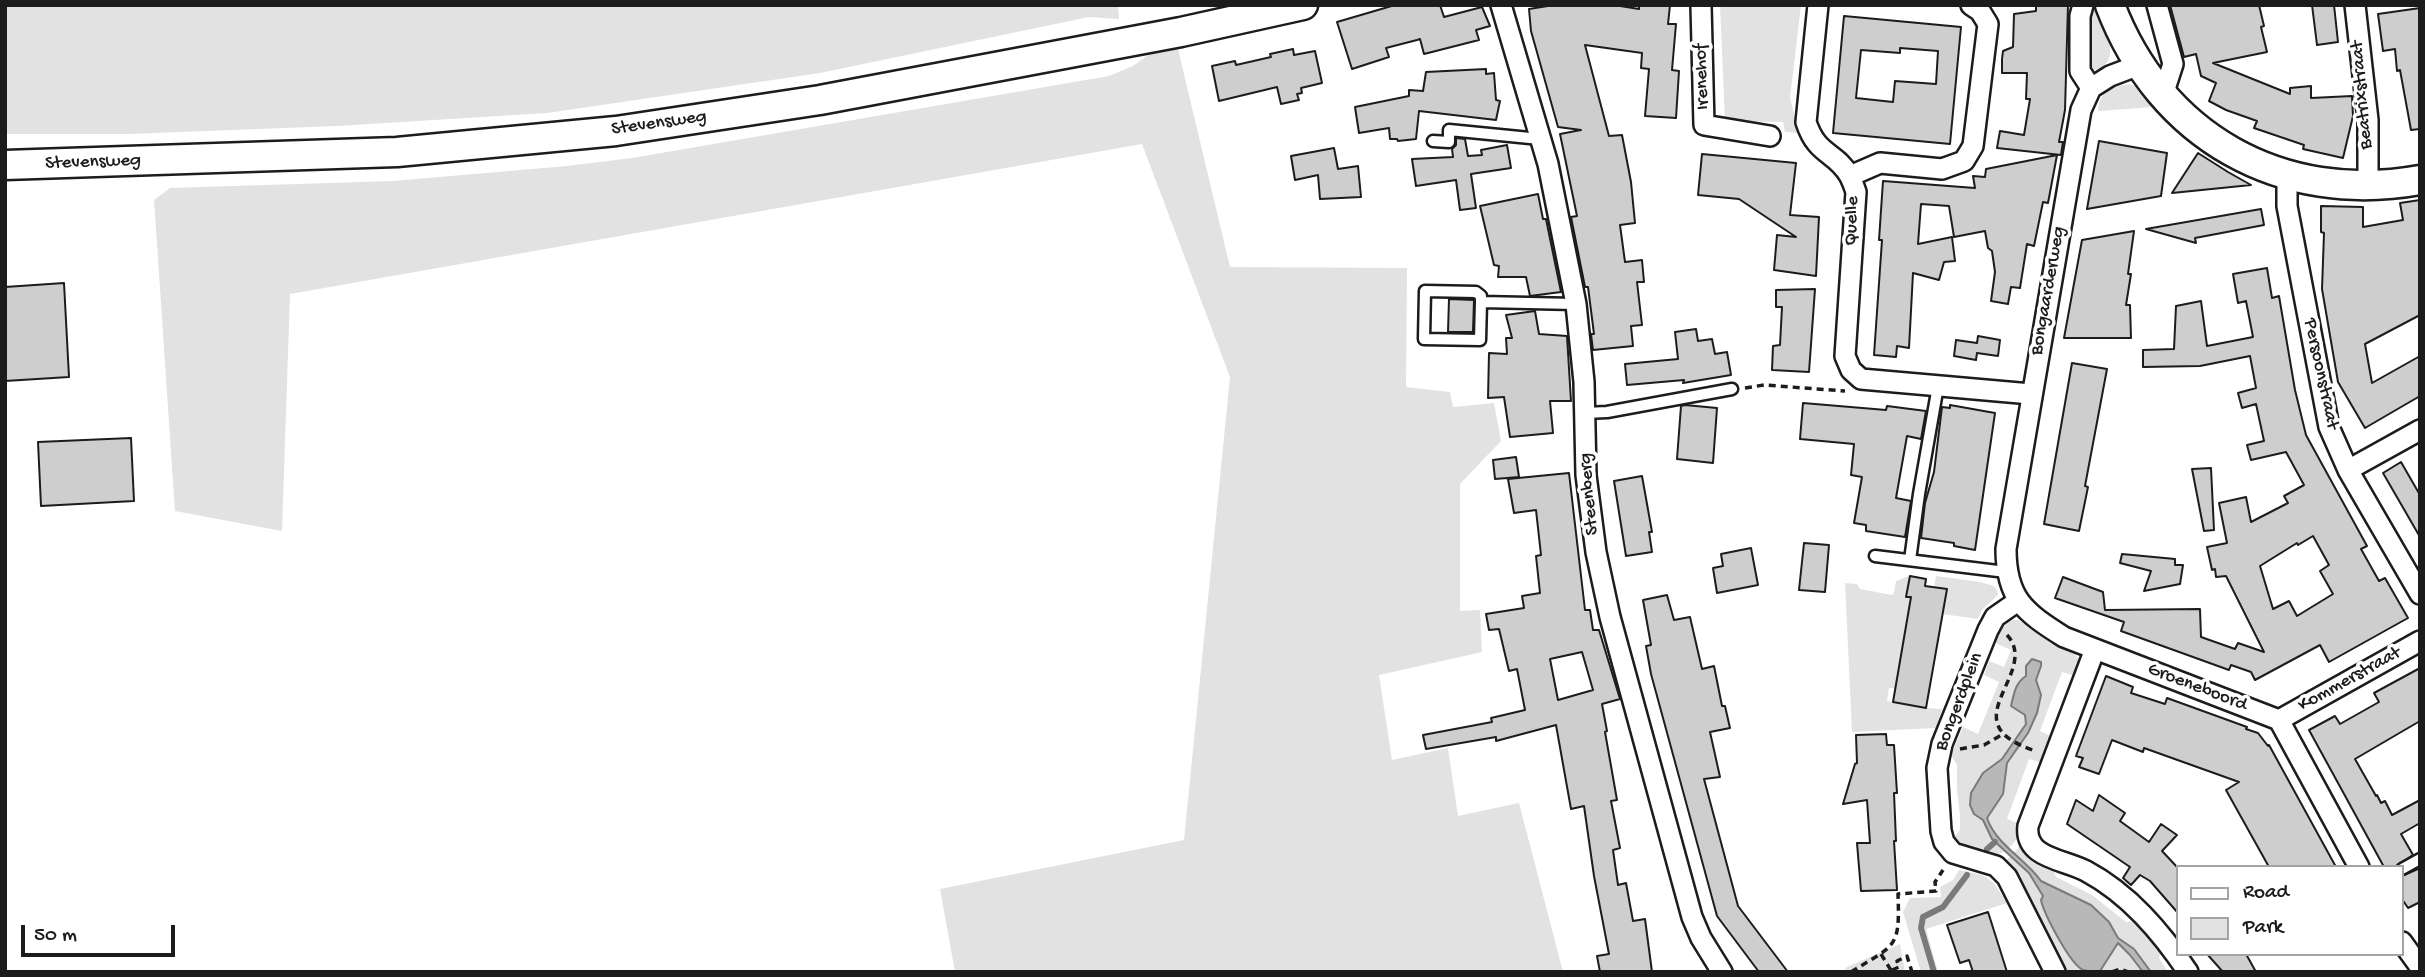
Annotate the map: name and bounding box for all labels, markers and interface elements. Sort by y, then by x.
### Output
street label: Beatrixstraat [2347,40,2379,150]
street label: Irenehof [1690,44,1716,110]
street label: Stevensweg [610,106,708,142]
street label: Stevensweg [45,150,141,176]
street label: Quelle [1841,196,1865,246]
street label: Bongaarderweg [2026,225,2072,357]
street label: Persoonstraat [2297,316,2343,432]
street label: Steenberg [1575,452,1605,536]
street label: Kommerstraat [2295,642,2405,718]
street label: Bongerdplein [1931,650,1989,754]
street label: Groeneboord [2144,659,2250,717]
legend [2176,865,2404,956]
text: Road [2243,881,2289,906]
scale bar [24,911,178,955]
text: Park [2243,916,2283,941]
text: 50 m [34,924,77,949]

